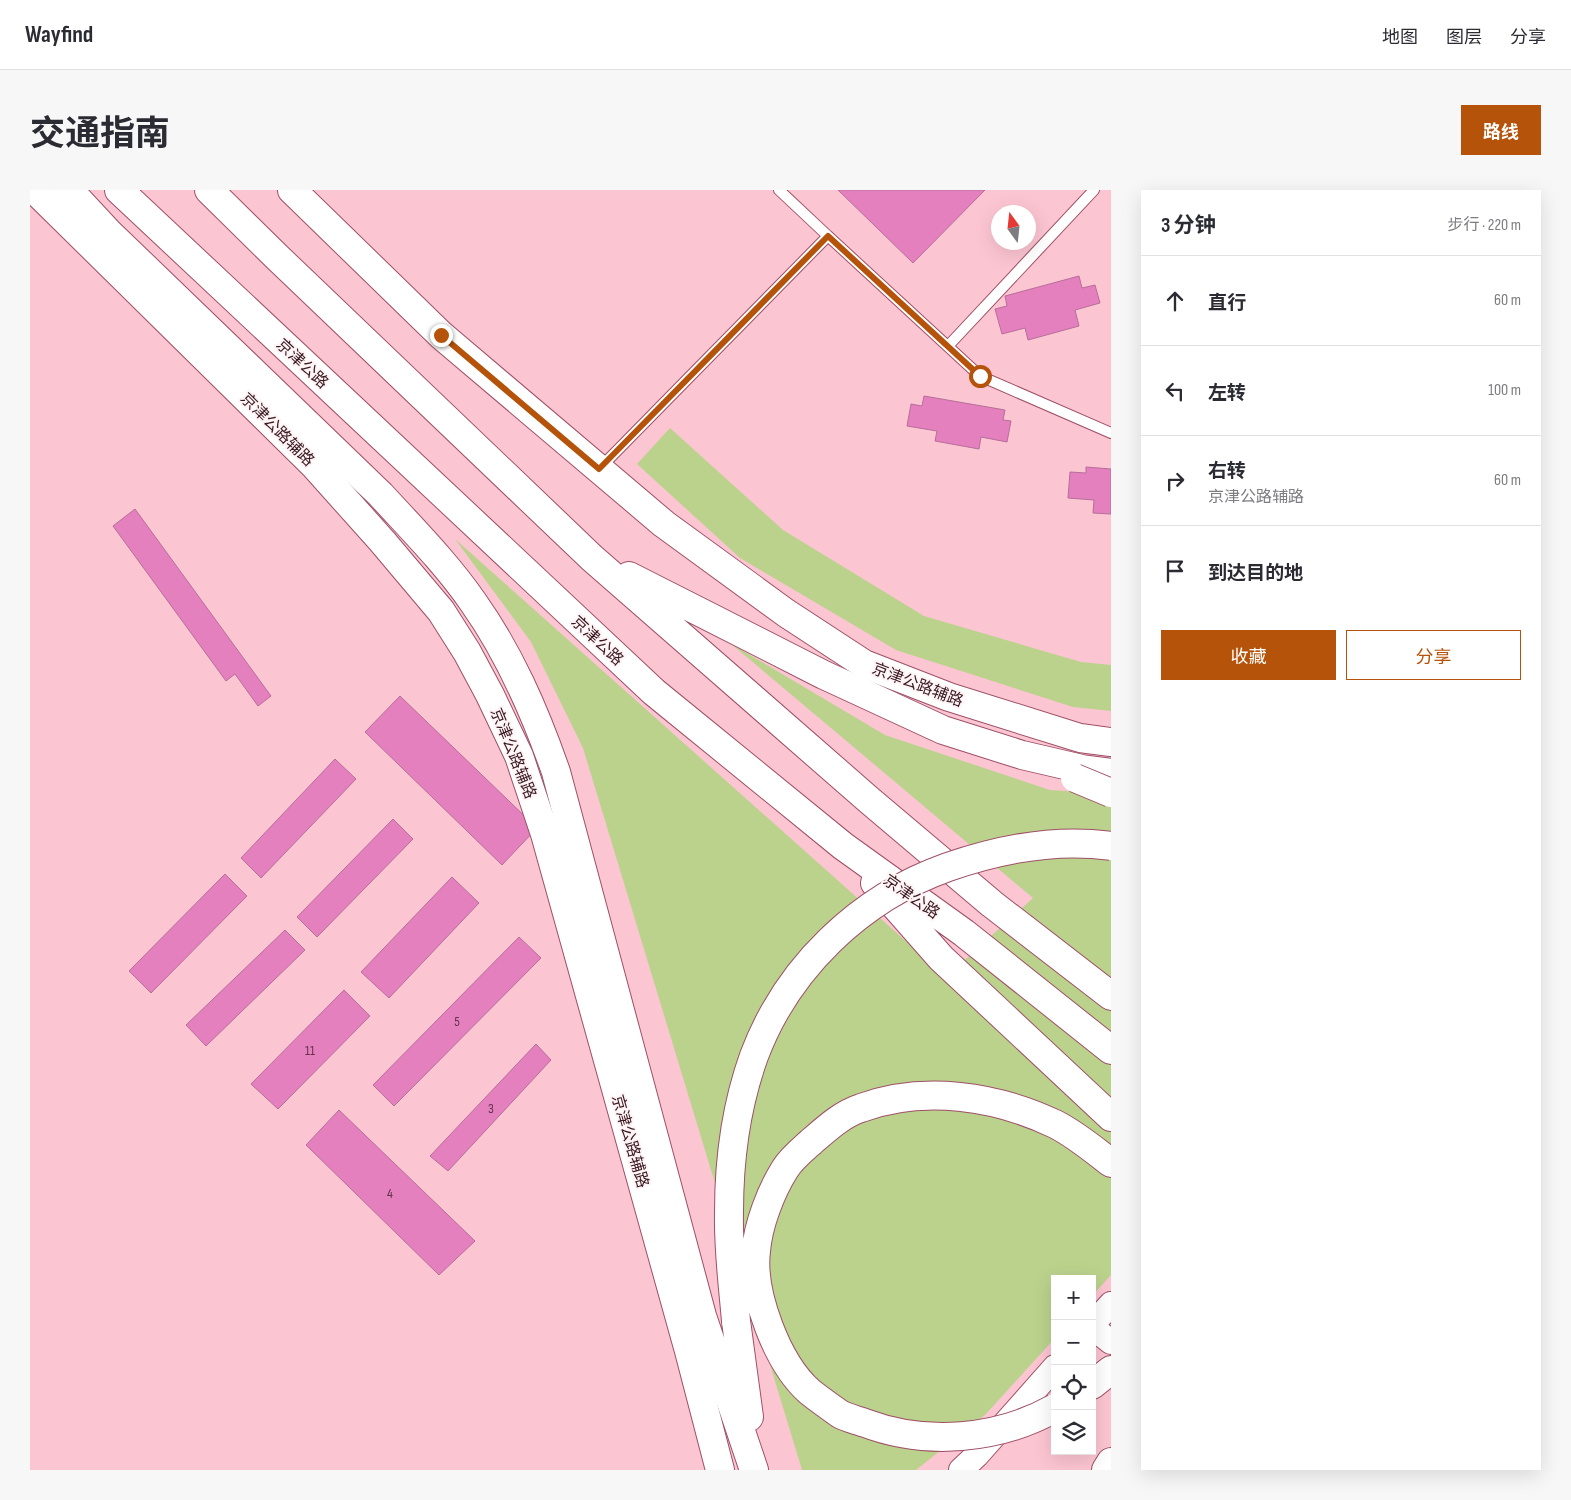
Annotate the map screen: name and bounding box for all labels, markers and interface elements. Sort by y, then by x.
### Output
text: Wayfind [25,20,93,49]
text: 地图 [1382,27,1418,48]
text: 图层 [1446,27,1482,48]
text: 分享 [1510,27,1546,48]
button: 路线 [1461,105,1541,155]
text: 交通指南 [30,113,170,156]
north arrow [991,205,1036,250]
text: 3 分钟 [1161,213,1216,238]
text: 步行 · 220 m [1448,216,1521,235]
icon: ahead [1161,287,1189,315]
text: 60 m [1494,291,1521,310]
text: 直行 [1208,292,1246,315]
route end [430,324,453,347]
street label: 京津公路 [272,335,332,393]
route start [969,365,992,388]
icon: left [1161,377,1189,405]
text: 100 m [1488,381,1521,400]
text: 左转 [1208,382,1246,405]
street label: 京津公路辅路 [236,389,318,471]
text: 右转 [1208,460,1246,483]
icon: right [1161,467,1189,495]
text: 60 m [1494,471,1521,490]
text: 京津公路辅路 [1208,488,1304,507]
icon: arrive [1161,557,1189,585]
text: 到达目的地 [1208,562,1303,585]
street label: 京津公路 [567,612,627,670]
button: 收藏 [1161,630,1336,680]
button: 分享 [1346,630,1521,680]
street label: 京津公路辅路 [869,659,966,711]
street label: 京津公路辅路 [486,705,539,802]
street label: 京津公路 [879,871,943,923]
house number: 5 [454,1013,460,1030]
house number: 11 [305,1042,315,1059]
street label: 京津公路辅路 [607,1093,652,1190]
house number: 3 [488,1100,494,1117]
house number: 4 [387,1185,393,1202]
map controls [1051,1275,1096,1455]
button: + [1051,1275,1096,1320]
button: − [1051,1320,1096,1365]
button: locate [1051,1365,1096,1410]
button: layers [1051,1410,1096,1455]

